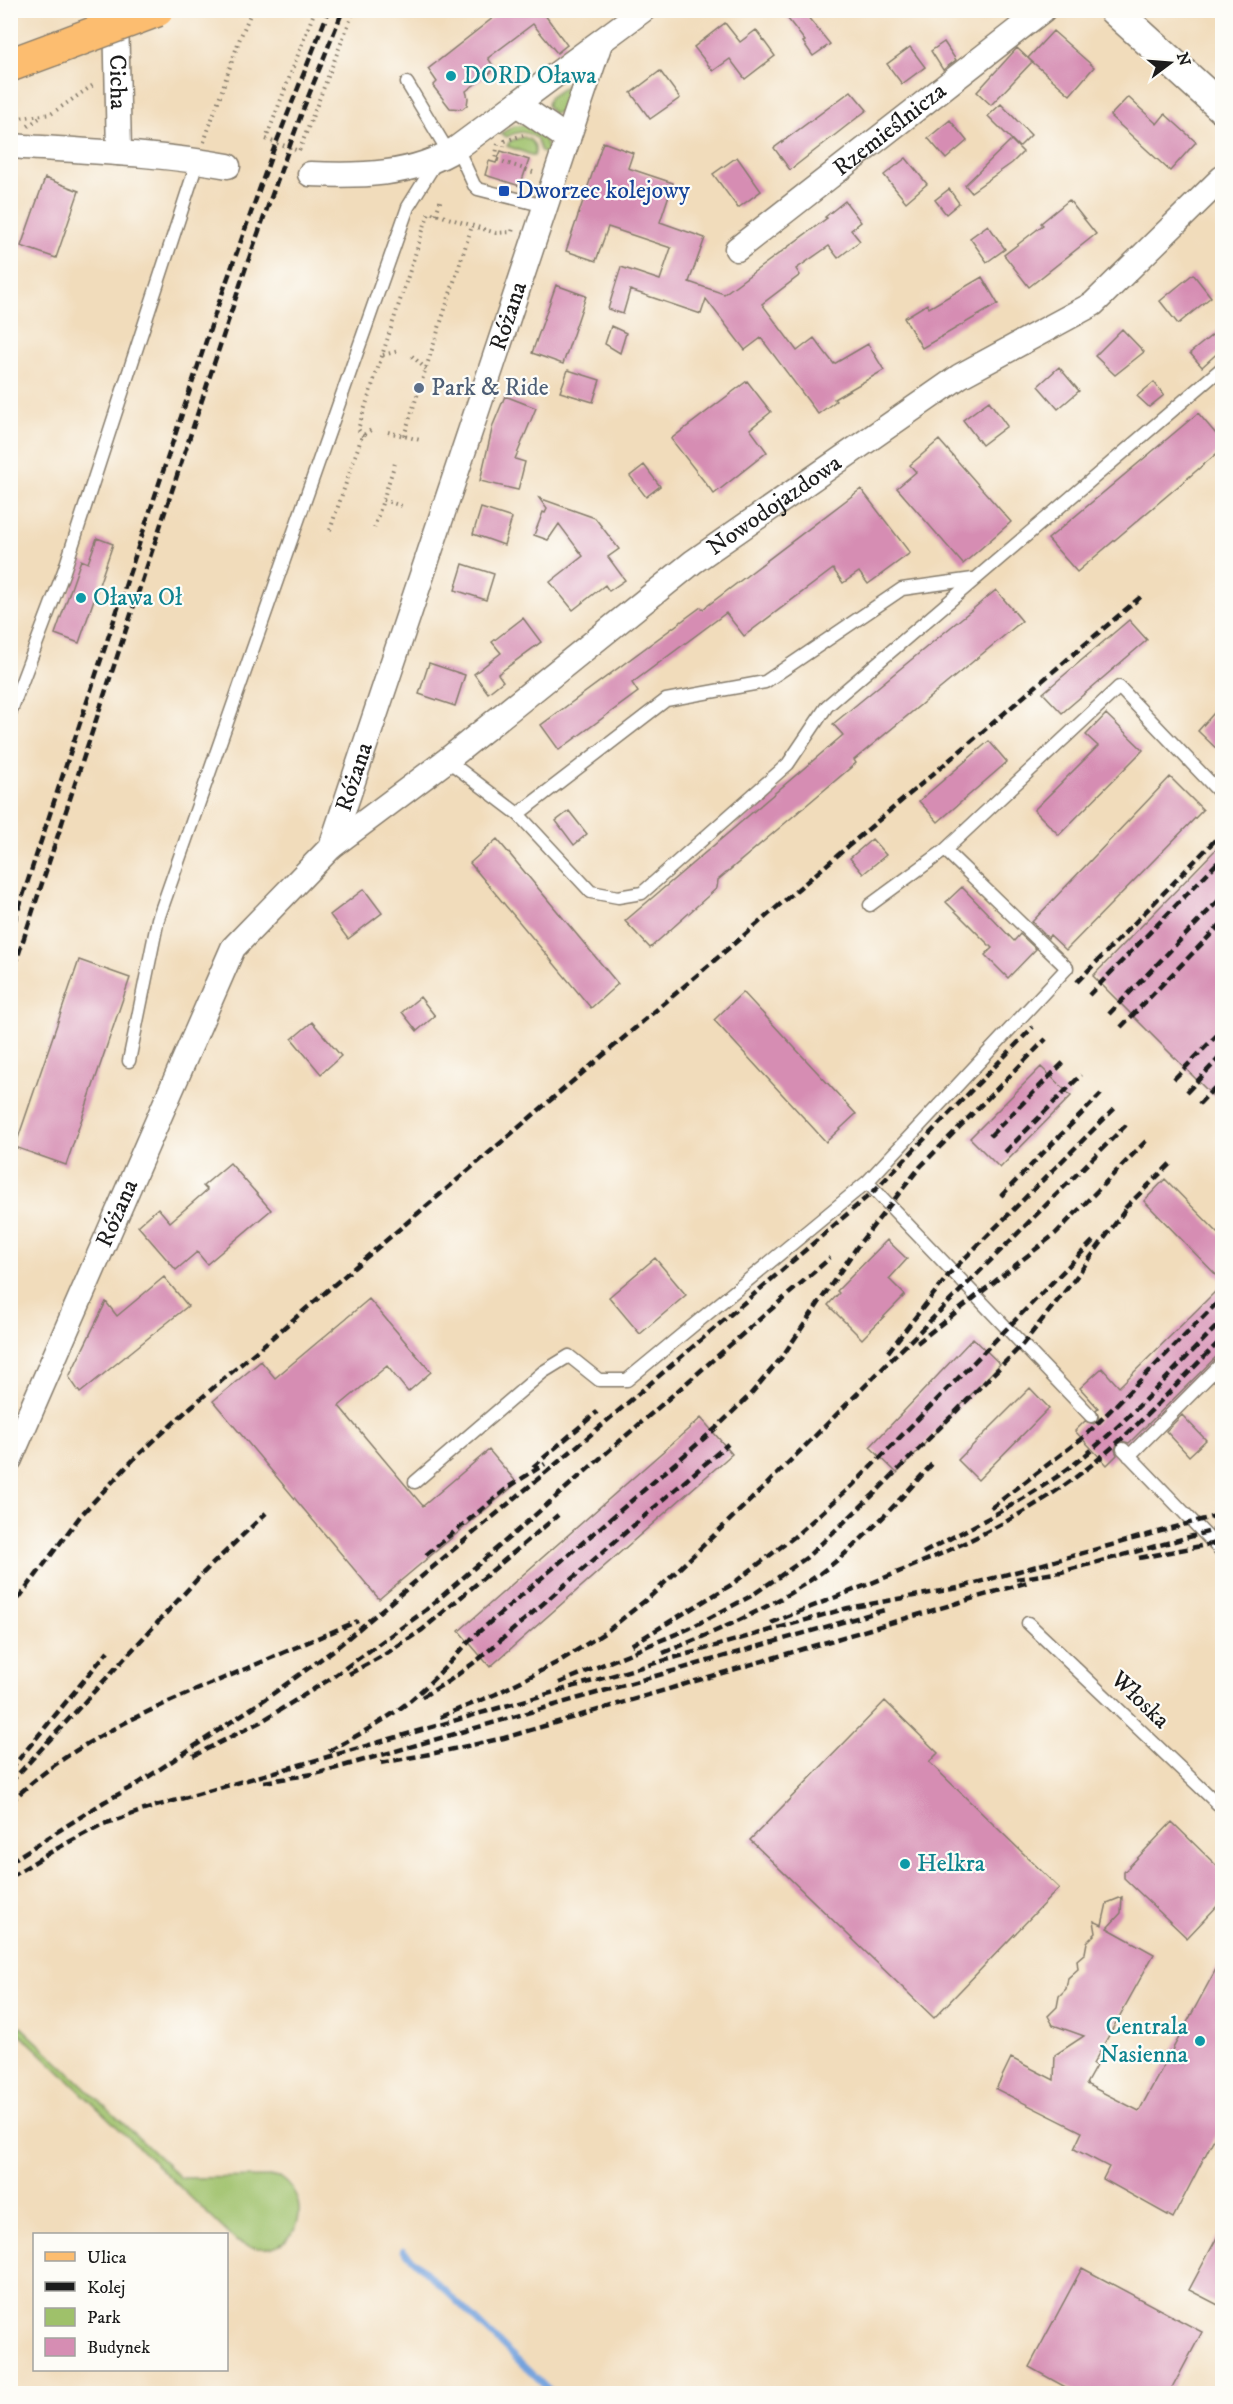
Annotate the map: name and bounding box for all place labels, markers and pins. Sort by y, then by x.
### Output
place label: DORD Oława [463,61,597,91]
marker: DORD Oława [444,69,458,83]
place label: Dworzec kolejowy [516,176,691,206]
marker: Dworzec kolejowy [497,184,511,198]
place label: Park & Ride [431,373,549,403]
marker: Park & Ride [412,381,426,395]
place label: Oława Oł [93,583,183,613]
marker: Oława Oł [74,591,88,605]
place label: Helkra [917,1849,986,1879]
marker: Helkra [898,1857,912,1871]
place label: Centrala Nasienna [1099,2012,1189,2070]
marker: Centrala Nasienna [1193,2034,1207,2048]

